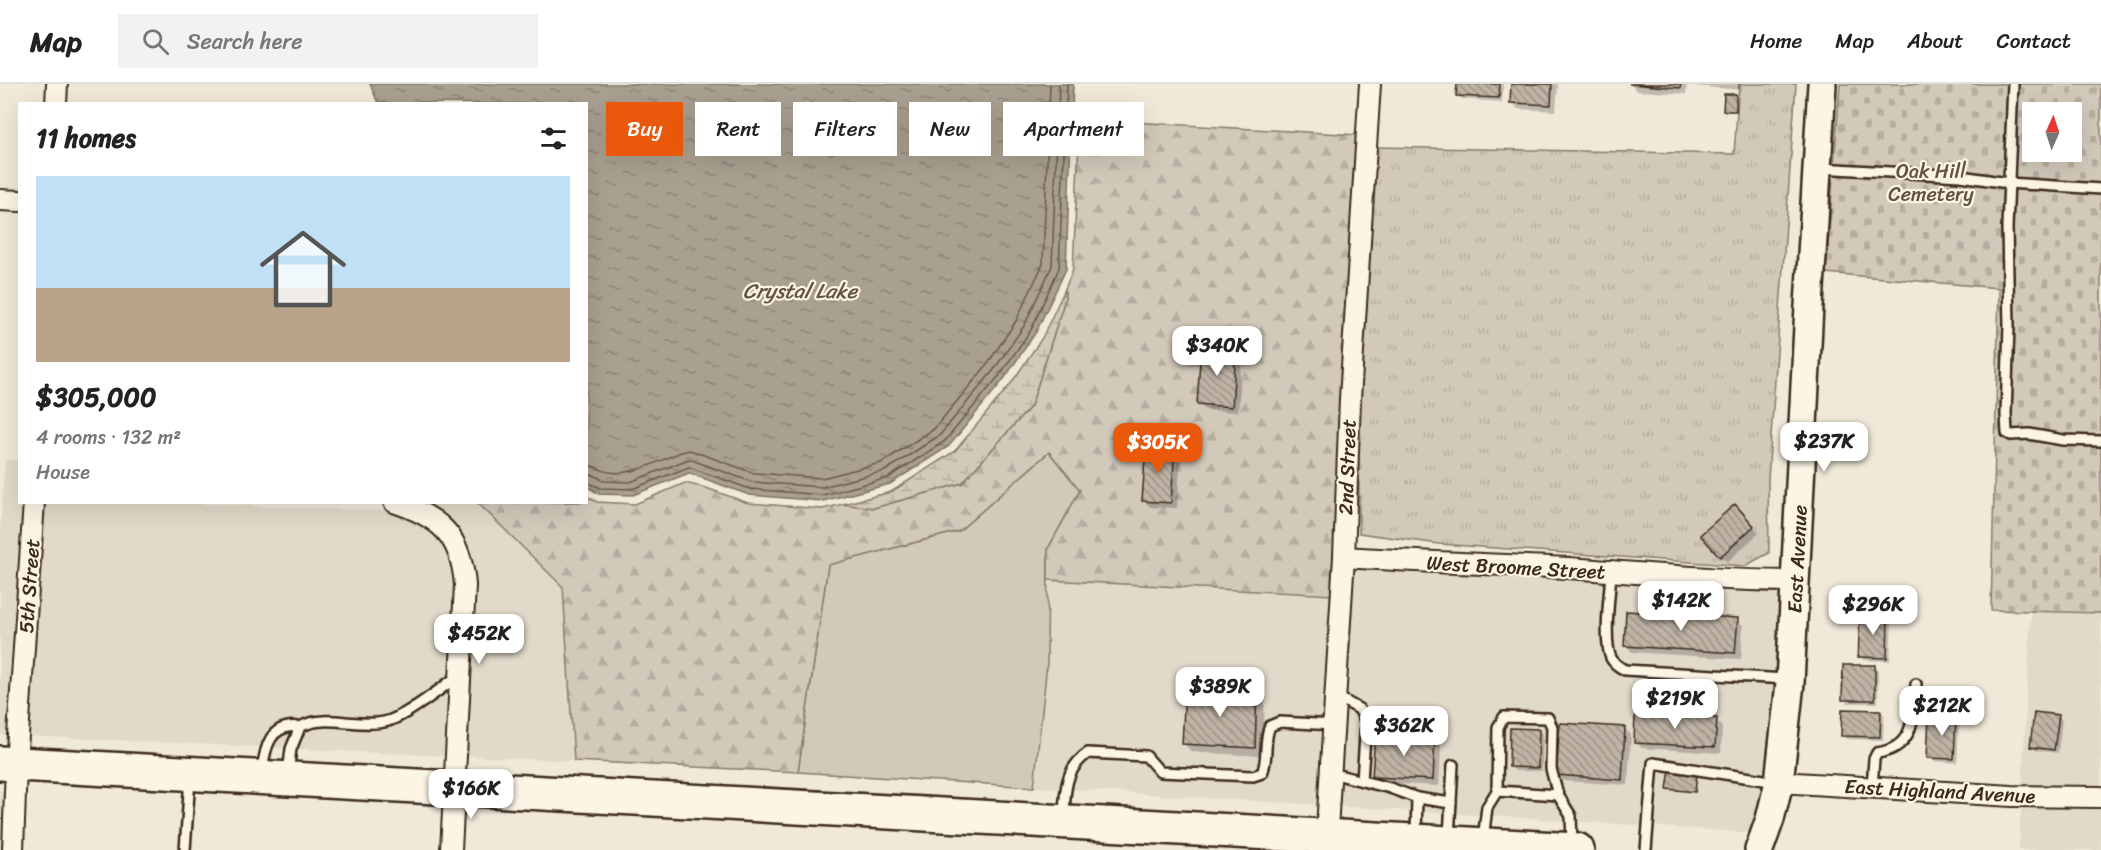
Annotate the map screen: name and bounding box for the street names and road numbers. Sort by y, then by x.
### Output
street label: 2nd Street [1328,418,1367,516]
street label: East Avenue [1777,504,1818,614]
street label: 5th Street [9,537,50,635]
street label: West Broome Street [1426,545,1606,590]
street label: East Highland Avenue [1844,769,2037,814]

